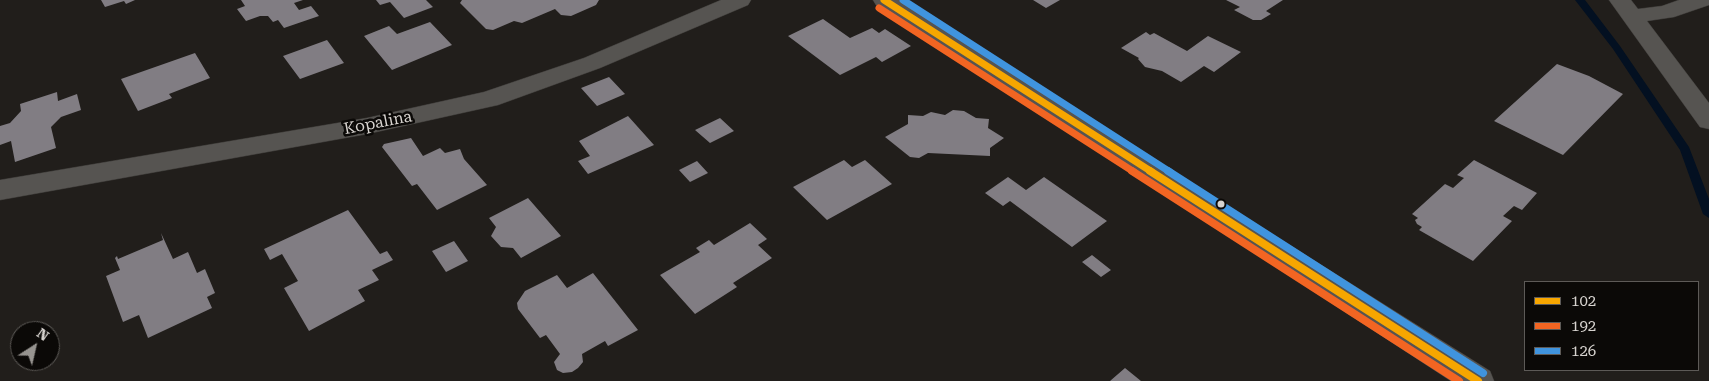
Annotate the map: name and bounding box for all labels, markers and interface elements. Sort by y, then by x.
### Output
street label: Kopalina [342,107,414,139]
unlabelled marker [1216,199,1226,209]
legend [1524,281,1699,371]
text: 102 [1571,292,1596,310]
text: 192 [1571,317,1596,335]
north arrow [10,321,60,371]
text: N [34,325,52,344]
text: 126 [1571,342,1596,360]

